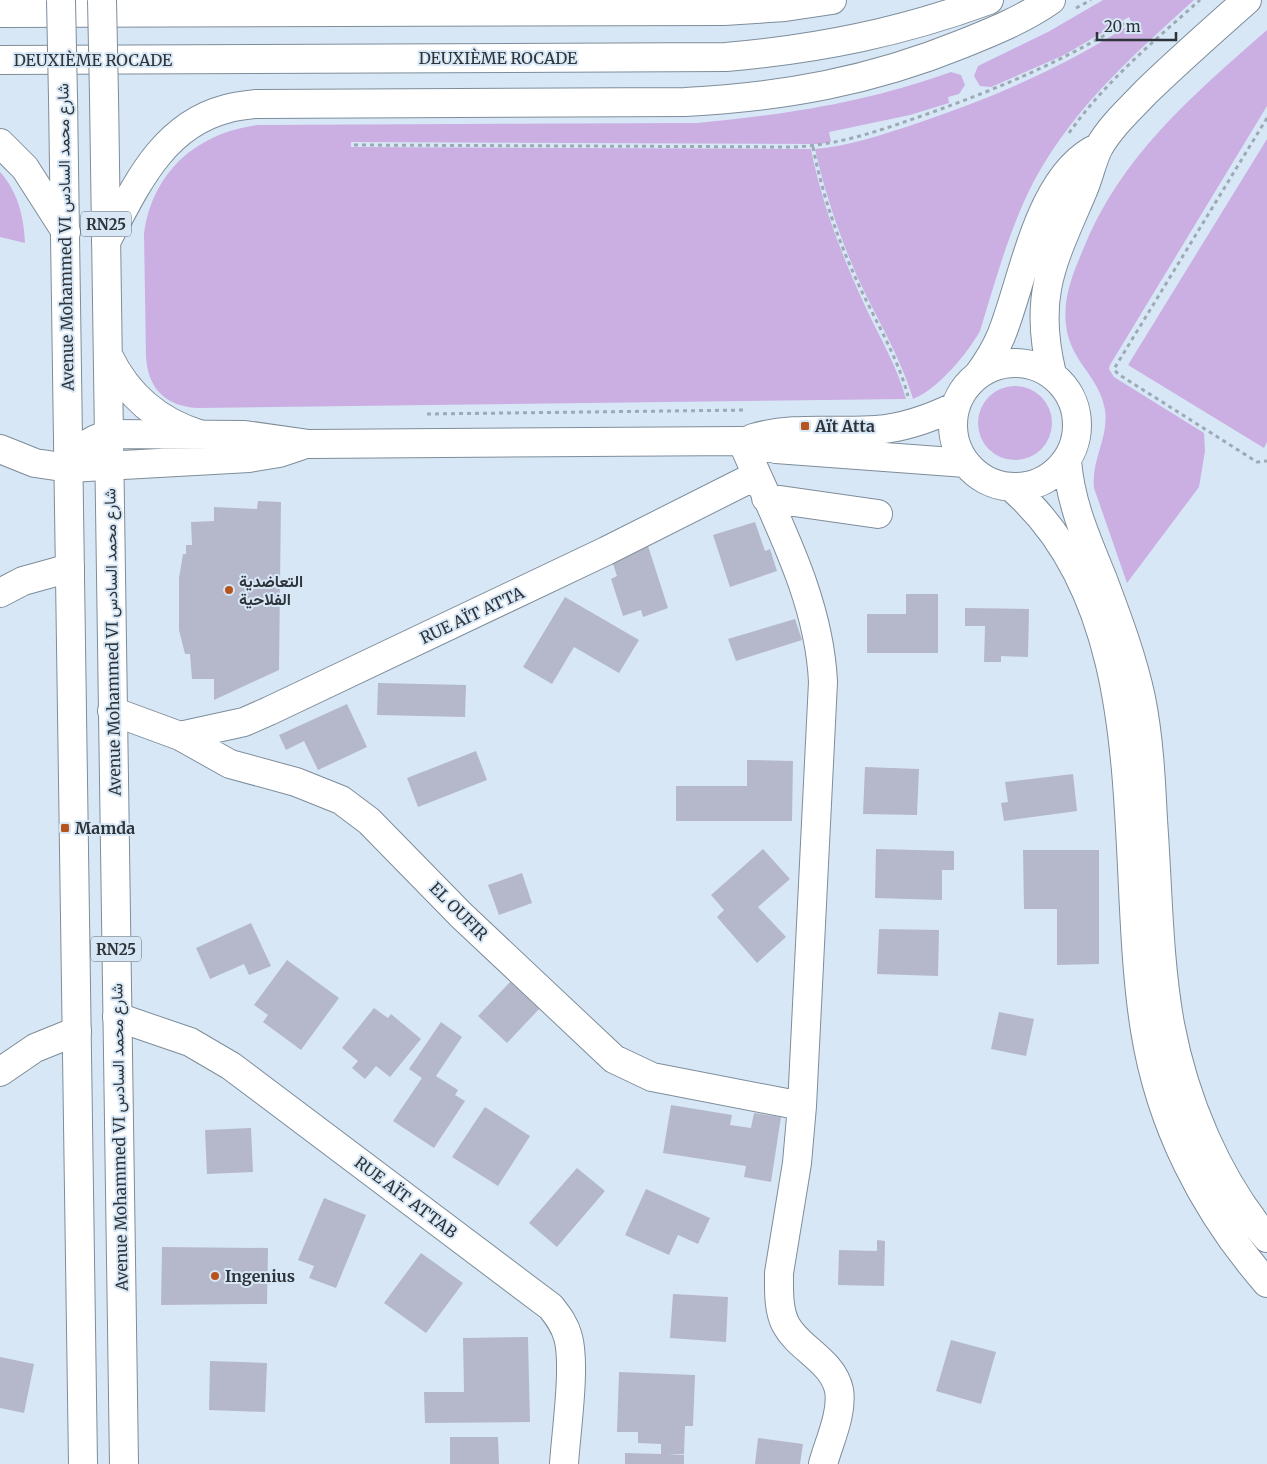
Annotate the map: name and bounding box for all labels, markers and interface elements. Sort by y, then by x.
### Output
scale bar [1097,10,1176,42]
text: 20 m [1104,17,1141,36]
street label: DEUXIÈME ROCADE [419,48,578,68]
street label: DEUXIÈME ROCADE [14,50,173,70]
street label: Avenue Mohammed VI شارع محمد السادس [52,83,80,392]
road number: RN25 [81,212,131,236]
place label: Aït Atta [814,416,875,436]
marker: Aït Atta [799,420,811,432]
street label: Avenue Mohammed VI شارع محمد السادس [99,488,127,797]
place label: التعاضدية الفلاحية [239,571,303,609]
street label: RUE AÏT ATTA [417,582,528,648]
marker: التعاضدية الفلاحية [223,584,235,596]
place label: Mamda [75,818,135,838]
marker: Mamda [59,822,71,834]
street label: EL OUFIR [426,878,493,945]
road number: RN25 [91,936,141,962]
street label: Avenue Mohammed VI شارع محمد السادس [106,983,134,1292]
street label: RUE AÏT ATTAB [351,1152,461,1242]
place label: Ingenius [225,1266,295,1286]
marker: Ingenius [209,1270,221,1282]

